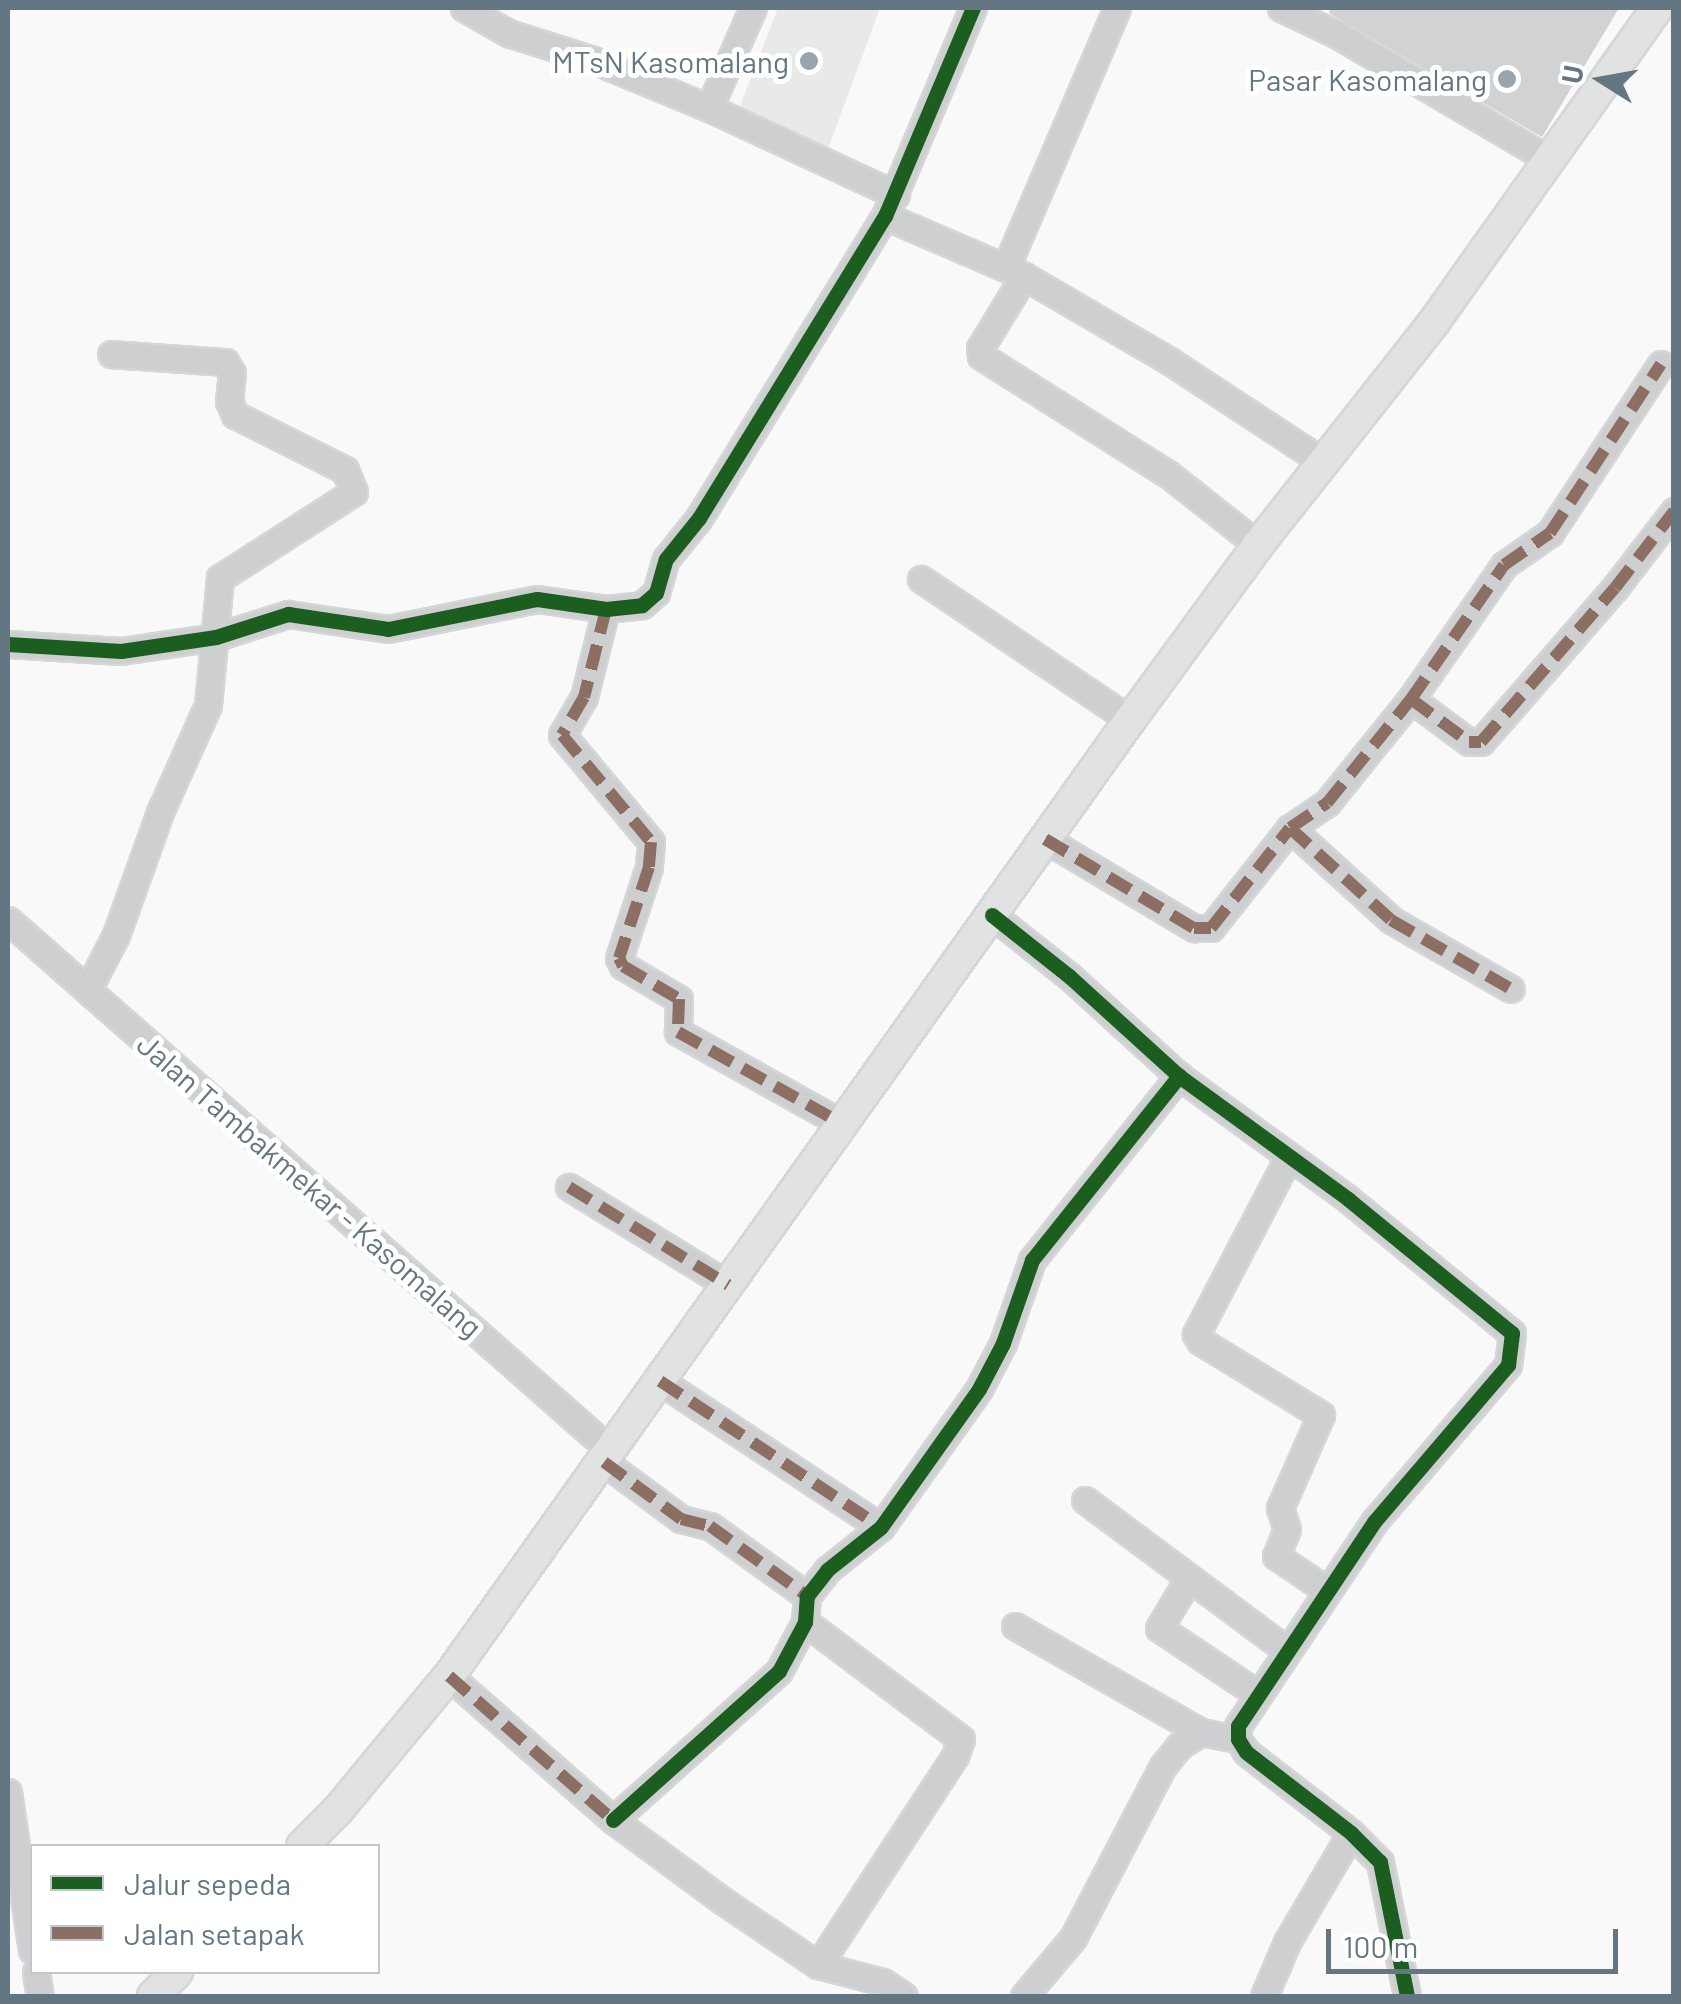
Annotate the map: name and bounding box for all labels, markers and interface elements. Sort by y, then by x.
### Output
north arrow [1551,30,1651,130]
place label: MTsN Kasomalang [552,43,789,79]
marker: MTsN Kasomalang [798,50,820,72]
place label: Pasar Kasomalang [1248,61,1487,97]
text: U [1553,62,1590,86]
marker: Pasar Kasomalang [1496,68,1518,90]
street label: Jalan Tambakmekar - Kasomalang [130,1025,490,1345]
legend [30,1844,380,1974]
text: Jalur sepeda [124,1865,291,1901]
scale bar [1331,1909,1624,1971]
text: Jalan setapak [124,1915,304,1951]
text: 100 m [1343,1928,1418,1964]

